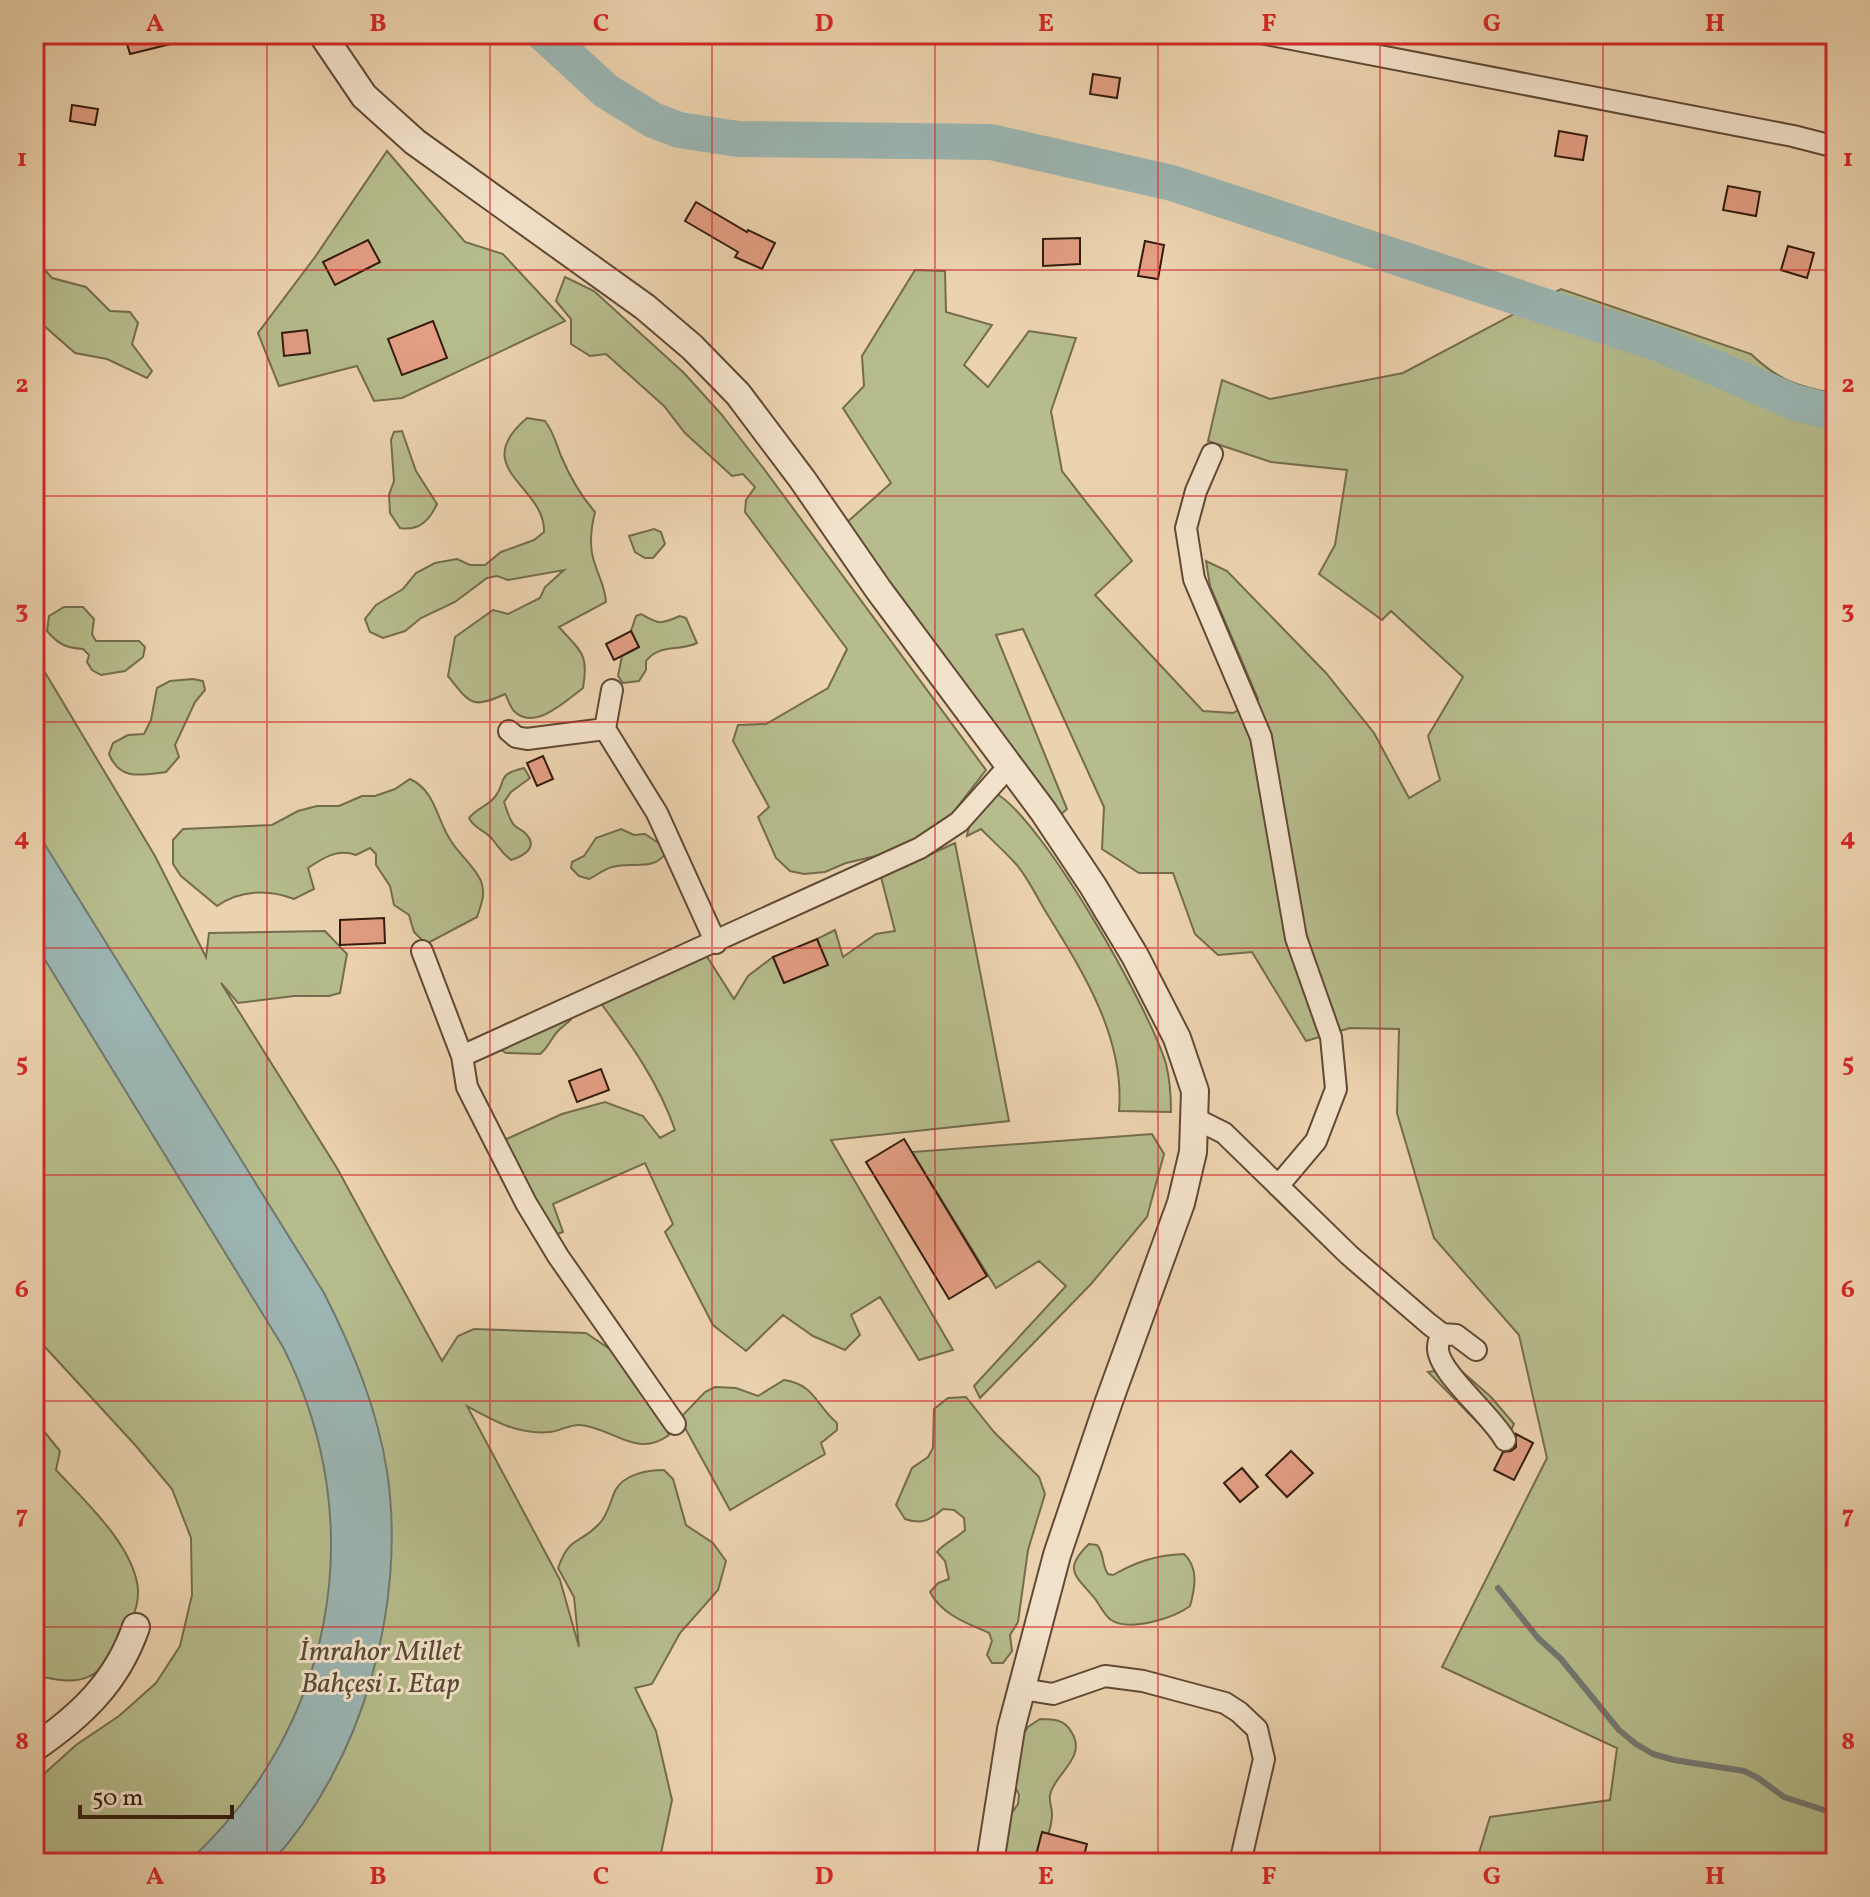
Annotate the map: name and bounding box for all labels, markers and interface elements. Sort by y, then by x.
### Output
text: A [146,6,165,42]
text: B [369,6,387,42]
text: C [593,6,609,42]
text: D [814,6,834,42]
text: E [1038,6,1054,42]
text: F [1261,6,1277,42]
text: G [1483,6,1501,42]
text: H [1705,6,1725,42]
text: 1 [17,141,27,177]
text: 1 [1843,141,1853,177]
text: 2 [15,367,29,403]
text: 2 [1841,367,1855,403]
text: 3 [15,593,29,629]
text: 3 [1841,593,1855,629]
text: 4 [14,820,30,856]
text: 4 [1840,820,1856,856]
text: 5 [16,1046,28,1082]
text: 5 [1842,1046,1854,1082]
text: 6 [15,1272,29,1308]
text: 6 [1841,1272,1855,1308]
text: 7 [16,1498,28,1534]
text: 7 [1842,1498,1854,1534]
park label: İmrahor Millet Bahçesi 1. Etap [299,1633,462,1704]
text: 8 [15,1724,29,1760]
text: 8 [1841,1724,1855,1760]
scale bar [80,1769,232,1819]
text: 50 m [92,1782,144,1816]
text: A [146,1859,165,1895]
text: B [369,1859,387,1895]
text: C [593,1859,609,1895]
text: D [814,1859,834,1895]
text: E [1038,1859,1054,1895]
text: F [1261,1859,1277,1895]
text: G [1483,1859,1501,1895]
text: H [1705,1859,1725,1895]

